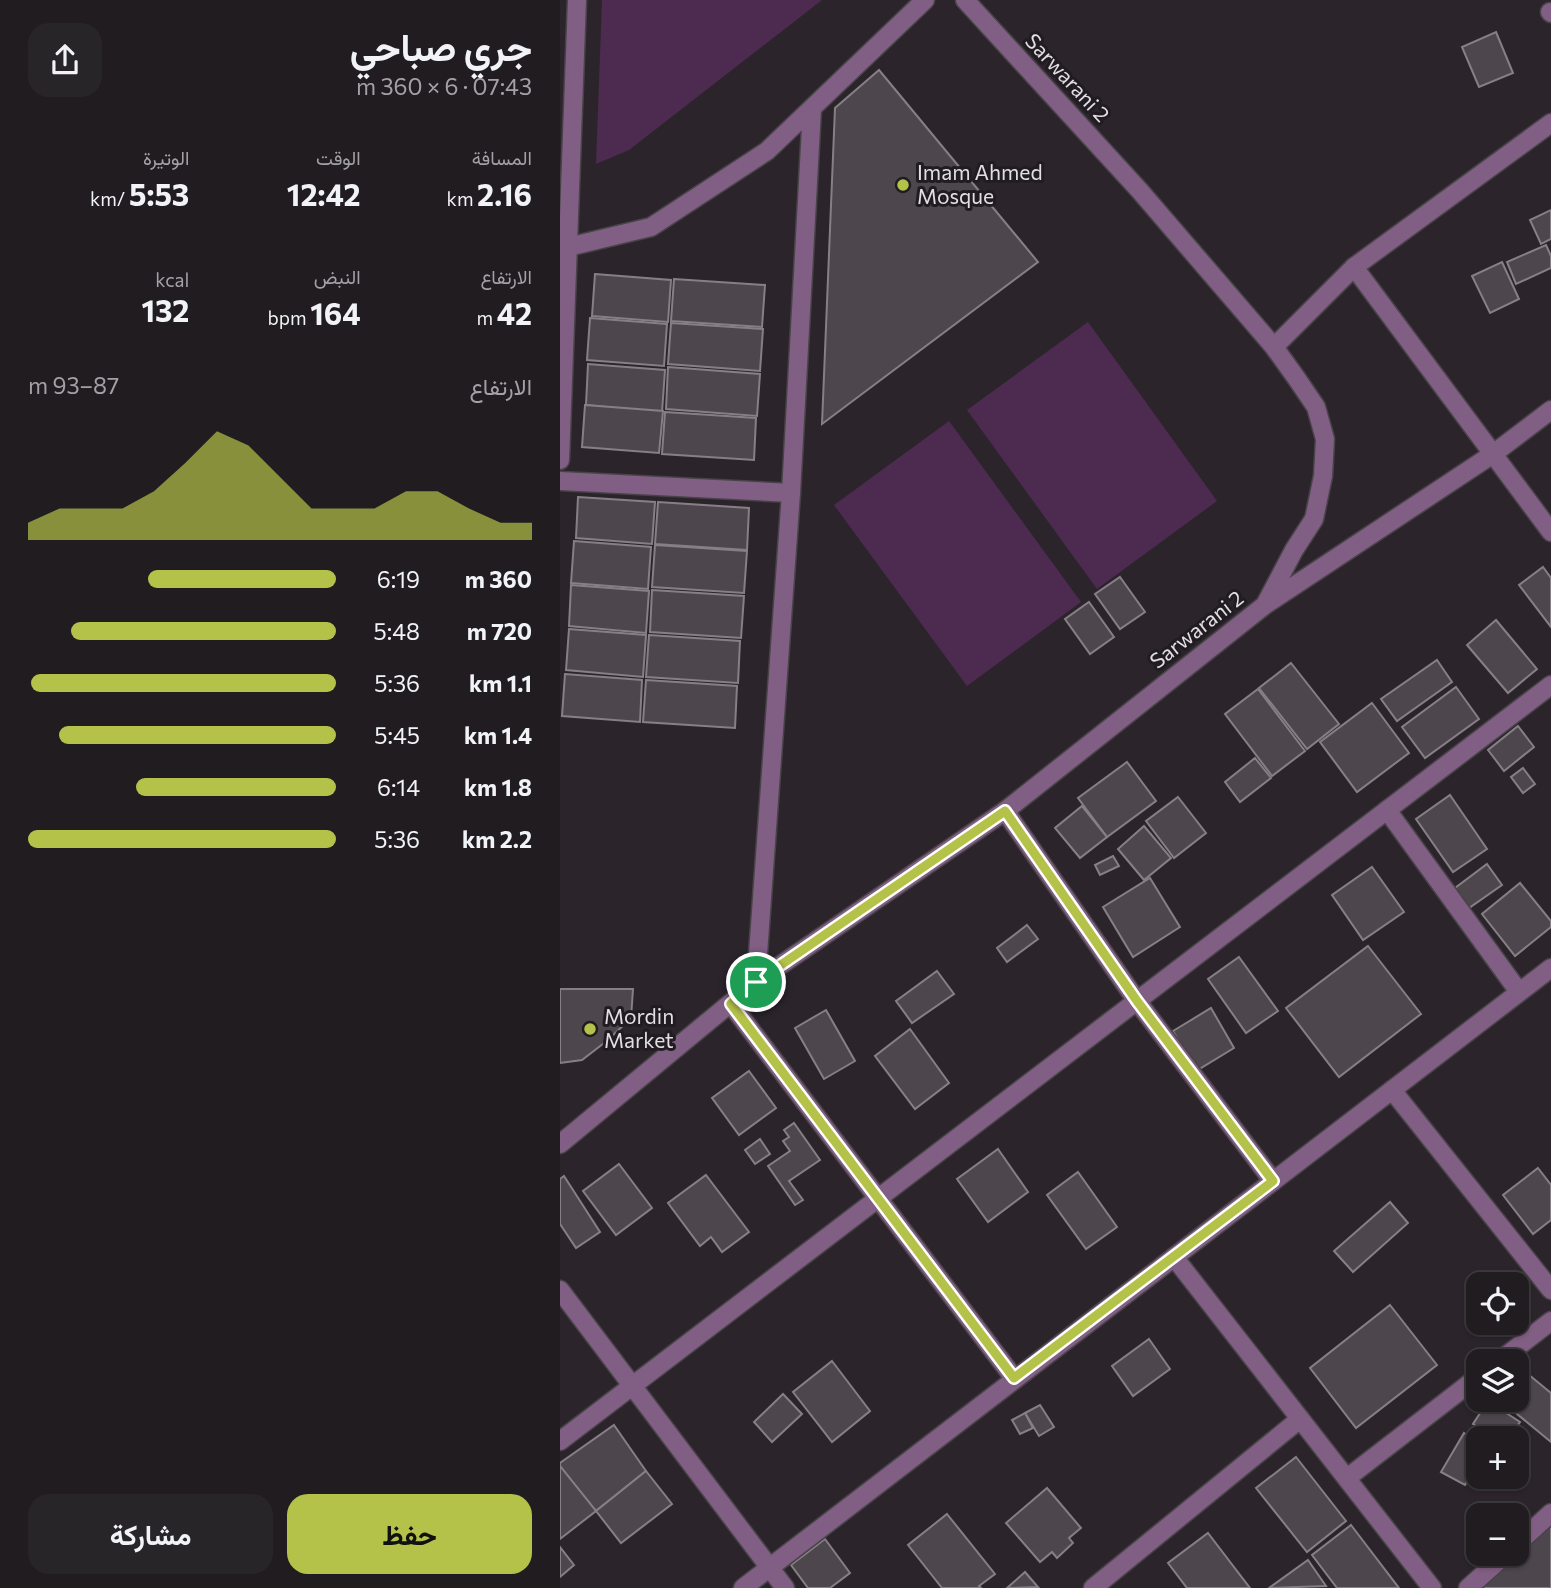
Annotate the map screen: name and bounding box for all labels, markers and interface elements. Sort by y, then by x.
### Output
text: جري صباحي [350,22,532,69]
button: share [28,23,102,97]
street label: Sarwarani 2 [1021,28,1115,126]
text: 07:43 · 6 × 360 m [356,72,532,100]
text: الوتيرة [143,146,189,169]
text: الوقت [316,146,361,169]
text: المسافة [472,146,532,169]
place label: Imam Ahmed Mosque [917,159,1043,208]
text: 5:53 [129,175,189,212]
text: 12:42 [287,175,361,212]
text: 2.16 [477,175,532,212]
marker: Imam Ahmed Mosque [895,177,911,193]
text: /km [90,187,129,210]
text: km [447,187,477,210]
text: النبض [314,265,361,288]
text: الارتفاع [480,265,532,288]
text: kcal [155,268,189,291]
text: 132 [141,291,189,328]
text: 164 [310,294,361,331]
text: 42 [497,294,532,331]
text: bpm [267,306,310,329]
text: m [477,306,497,329]
text: 87–93 m [28,371,119,399]
text: الارتفاع [470,372,532,400]
text: 6:19 [377,565,420,593]
text: 360 m [465,565,532,593]
street label: Sarwarani 2 [1144,585,1248,673]
text: 5:48 [374,617,420,645]
text: 720 m [467,617,532,645]
text: 5:36 [374,669,420,697]
text: 1.1 km [469,669,532,697]
text: 5:45 [374,721,420,749]
text: 1.4 km [464,721,532,749]
text: 6:14 [377,773,420,801]
text: 1.8 km [464,773,532,801]
text: 5:36 [374,825,420,853]
text: 2.2 km [462,825,532,853]
pin [726,952,786,1012]
icon: arrive [737,963,775,1001]
place label: Mordin Market [604,1003,674,1052]
marker: Mordin Market [582,1021,598,1037]
map controls [1466,1272,1529,1566]
button: locate [1466,1272,1529,1335]
button: layers [1466,1349,1529,1412]
button: + [1466,1426,1529,1489]
button: مشاركة [28,1494,273,1574]
button: حفظ [287,1494,532,1574]
button: − [1466,1503,1529,1566]

